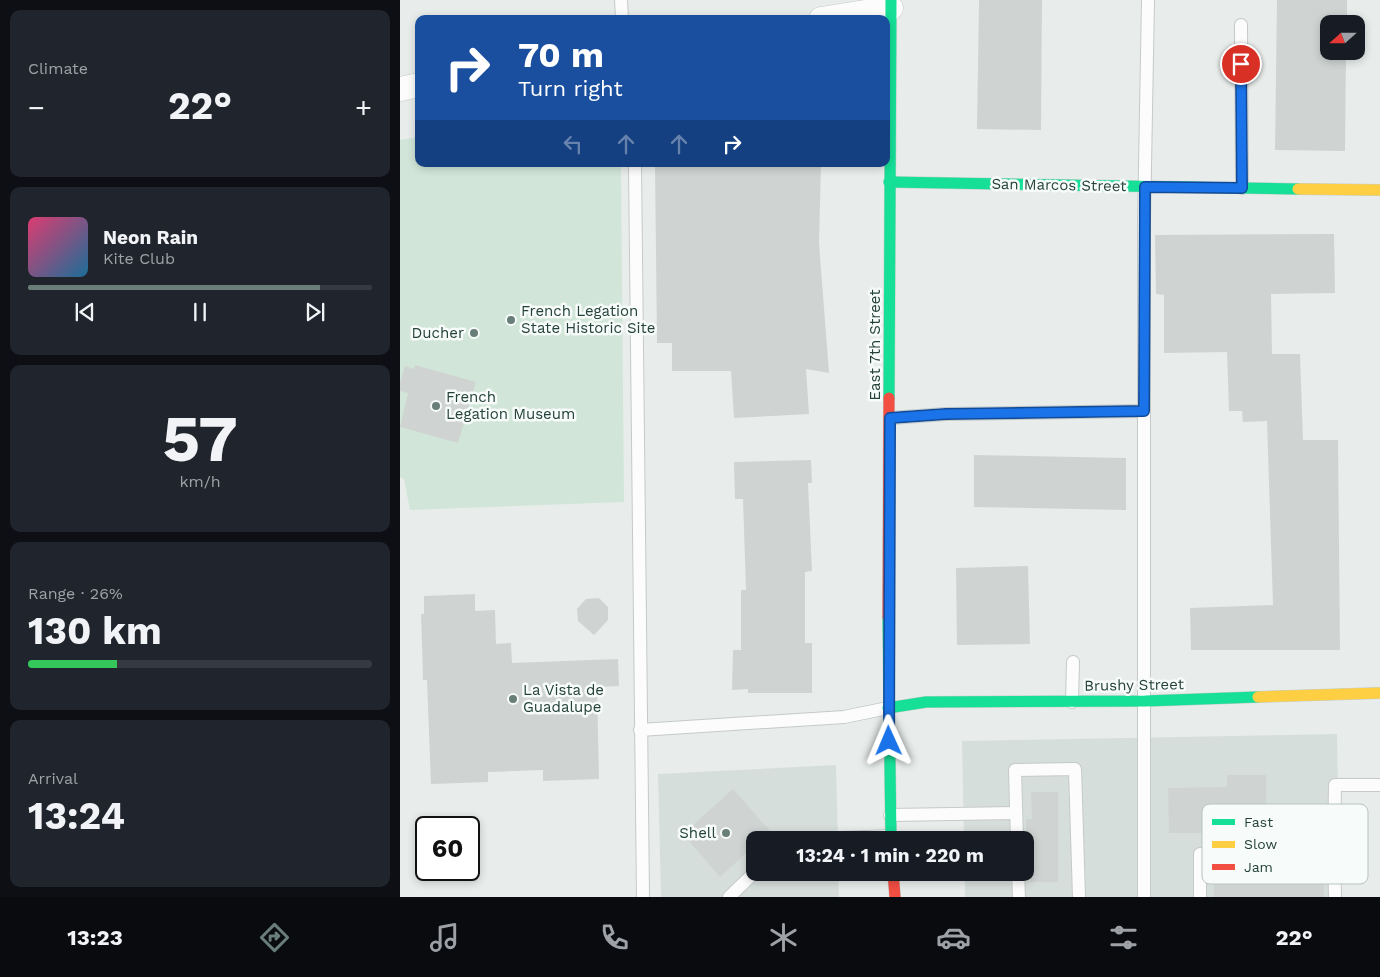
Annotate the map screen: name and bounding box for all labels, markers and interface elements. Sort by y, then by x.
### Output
north arrow [1320,15,1365,60]
map controls [1320,15,1365,60]
text: 70 m [518,34,604,76]
icon: right [435,35,500,100]
pin [1220,43,1262,85]
icon: arrive [1227,50,1255,78]
text: Climate [28,59,88,78]
text: Turn right [518,76,623,101]
text: 22° [168,84,232,128]
text: − [28,91,45,124]
text: + [355,91,372,124]
icon: left [559,130,587,158]
icon: ahead [612,130,640,158]
icon: ahead [665,130,693,158]
icon: right [718,130,746,158]
street label: San Marcos Street [991,175,1127,195]
text: Neon Rain [103,226,198,249]
text: Kite Club [103,249,175,268]
street label: East 7th Street [866,289,884,401]
icon: previous [71,298,99,326]
icon: pause [186,298,214,326]
icon: next [301,298,329,326]
place label: French Legation State Historic Site [521,302,655,337]
marker: French Legation State Historic Site [505,314,517,326]
place label: Ducher [411,324,464,342]
marker: Ducher [468,327,480,339]
place label: French Legation Museum [446,388,575,423]
marker: French Legation Museum [430,400,442,412]
text: 57 [162,401,238,477]
text: km/h [179,472,221,491]
text: Range · 26% [28,584,123,603]
text: 130 km [28,609,162,653]
street label: Brushy Street [1084,675,1185,695]
place label: La Vista de Guadalupe [523,681,604,716]
marker: La Vista de Guadalupe [507,693,519,705]
position arrow [862,714,914,766]
text: Arrival [28,769,78,788]
text: 13:24 [28,794,125,838]
legend [1202,804,1368,884]
text: Fast [1244,814,1273,830]
speed limit sign: 60 [415,816,480,881]
place label: Shell [679,824,716,842]
marker: Shell [720,827,732,839]
text: Slow [1244,836,1277,852]
text: 13:24 · 1 min · 220 m [796,844,984,867]
text: Jam [1244,859,1273,875]
icon: directions [257,920,292,955]
icon: music [427,920,462,955]
icon: phone [597,920,632,955]
icon: climate [766,920,801,955]
icon: car [936,920,971,955]
icon: filters [1106,920,1141,955]
text: 13:23 [67,925,123,950]
text: 22° [1276,925,1313,950]

